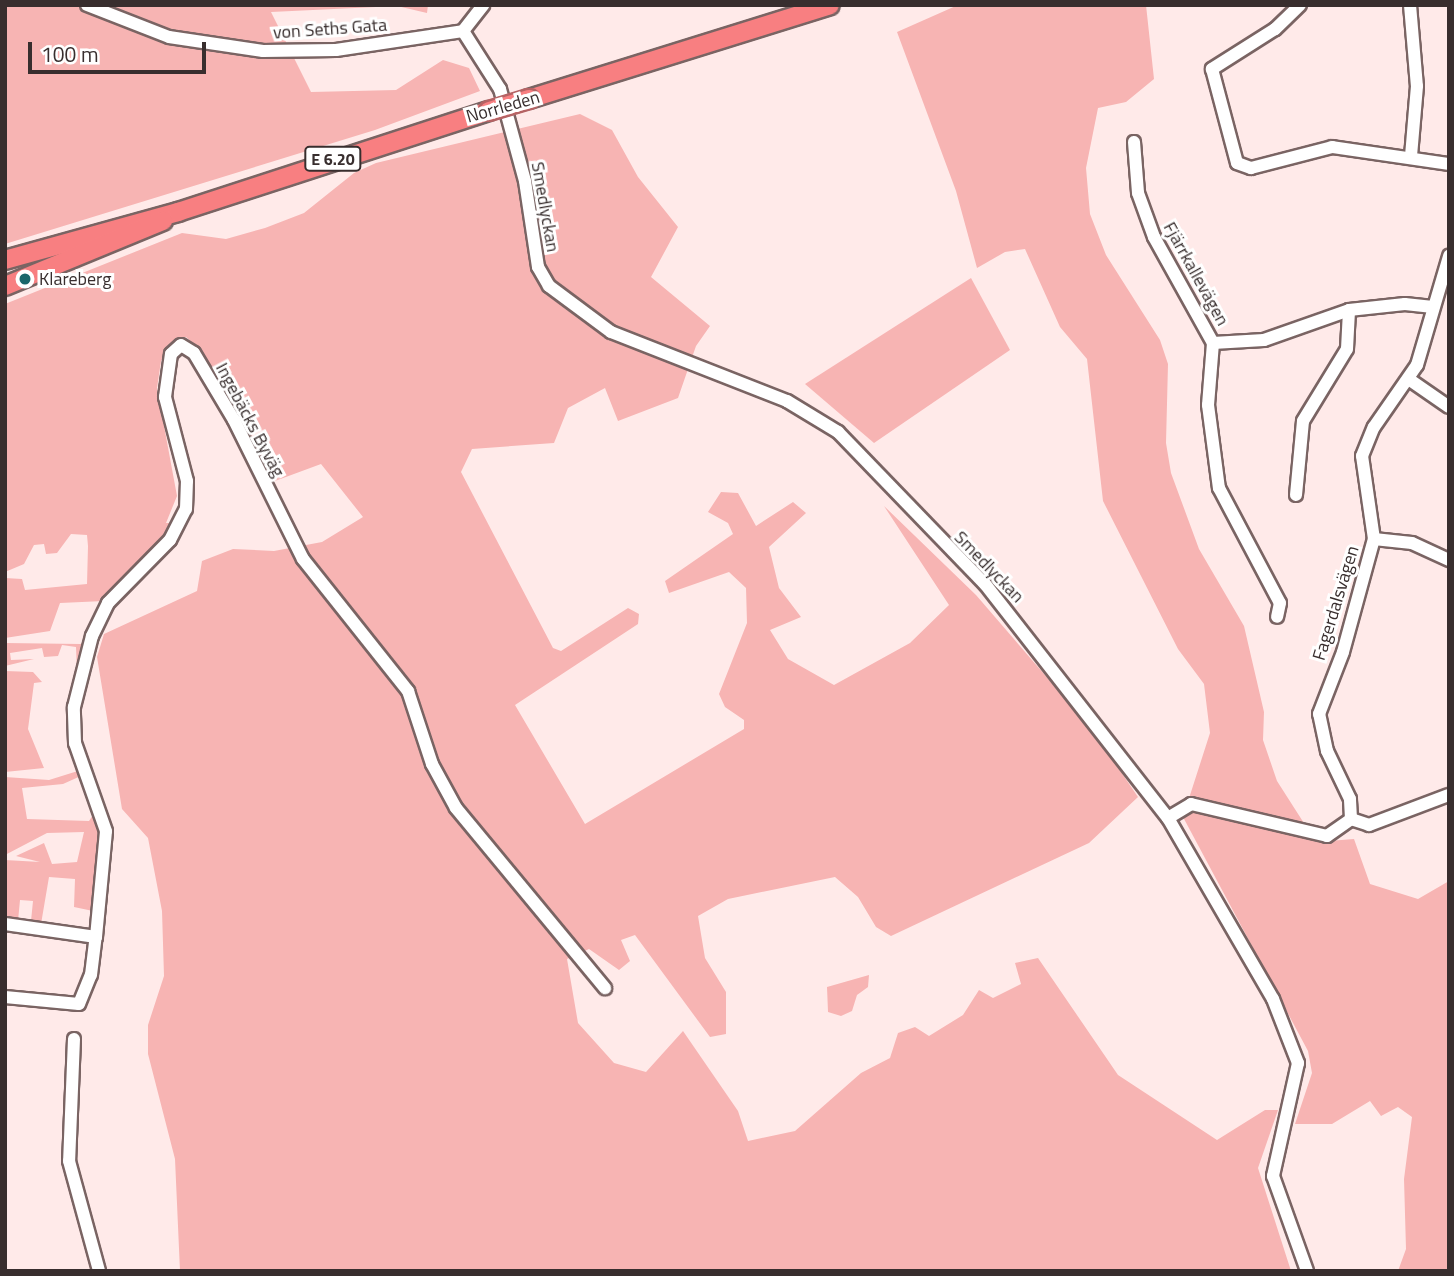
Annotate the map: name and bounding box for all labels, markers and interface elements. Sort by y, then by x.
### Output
street label: von Seths Gata [272,14,388,44]
scale bar [32,28,210,72]
text: 100 m [41,38,98,70]
street label: Norrleden [464,86,542,128]
road number: E 6.20 [303,146,363,172]
street label: Smedlyckan [526,160,564,254]
street label: Fjärrkallevägen [1159,218,1233,330]
place label: Klareberg [39,268,111,290]
marker: Klareberg [17,271,33,287]
street label: Ingebäcks Byväg [211,359,289,481]
street label: Smedlyckan [950,527,1028,607]
street label: Fagerdalsvägen [1308,543,1364,663]

